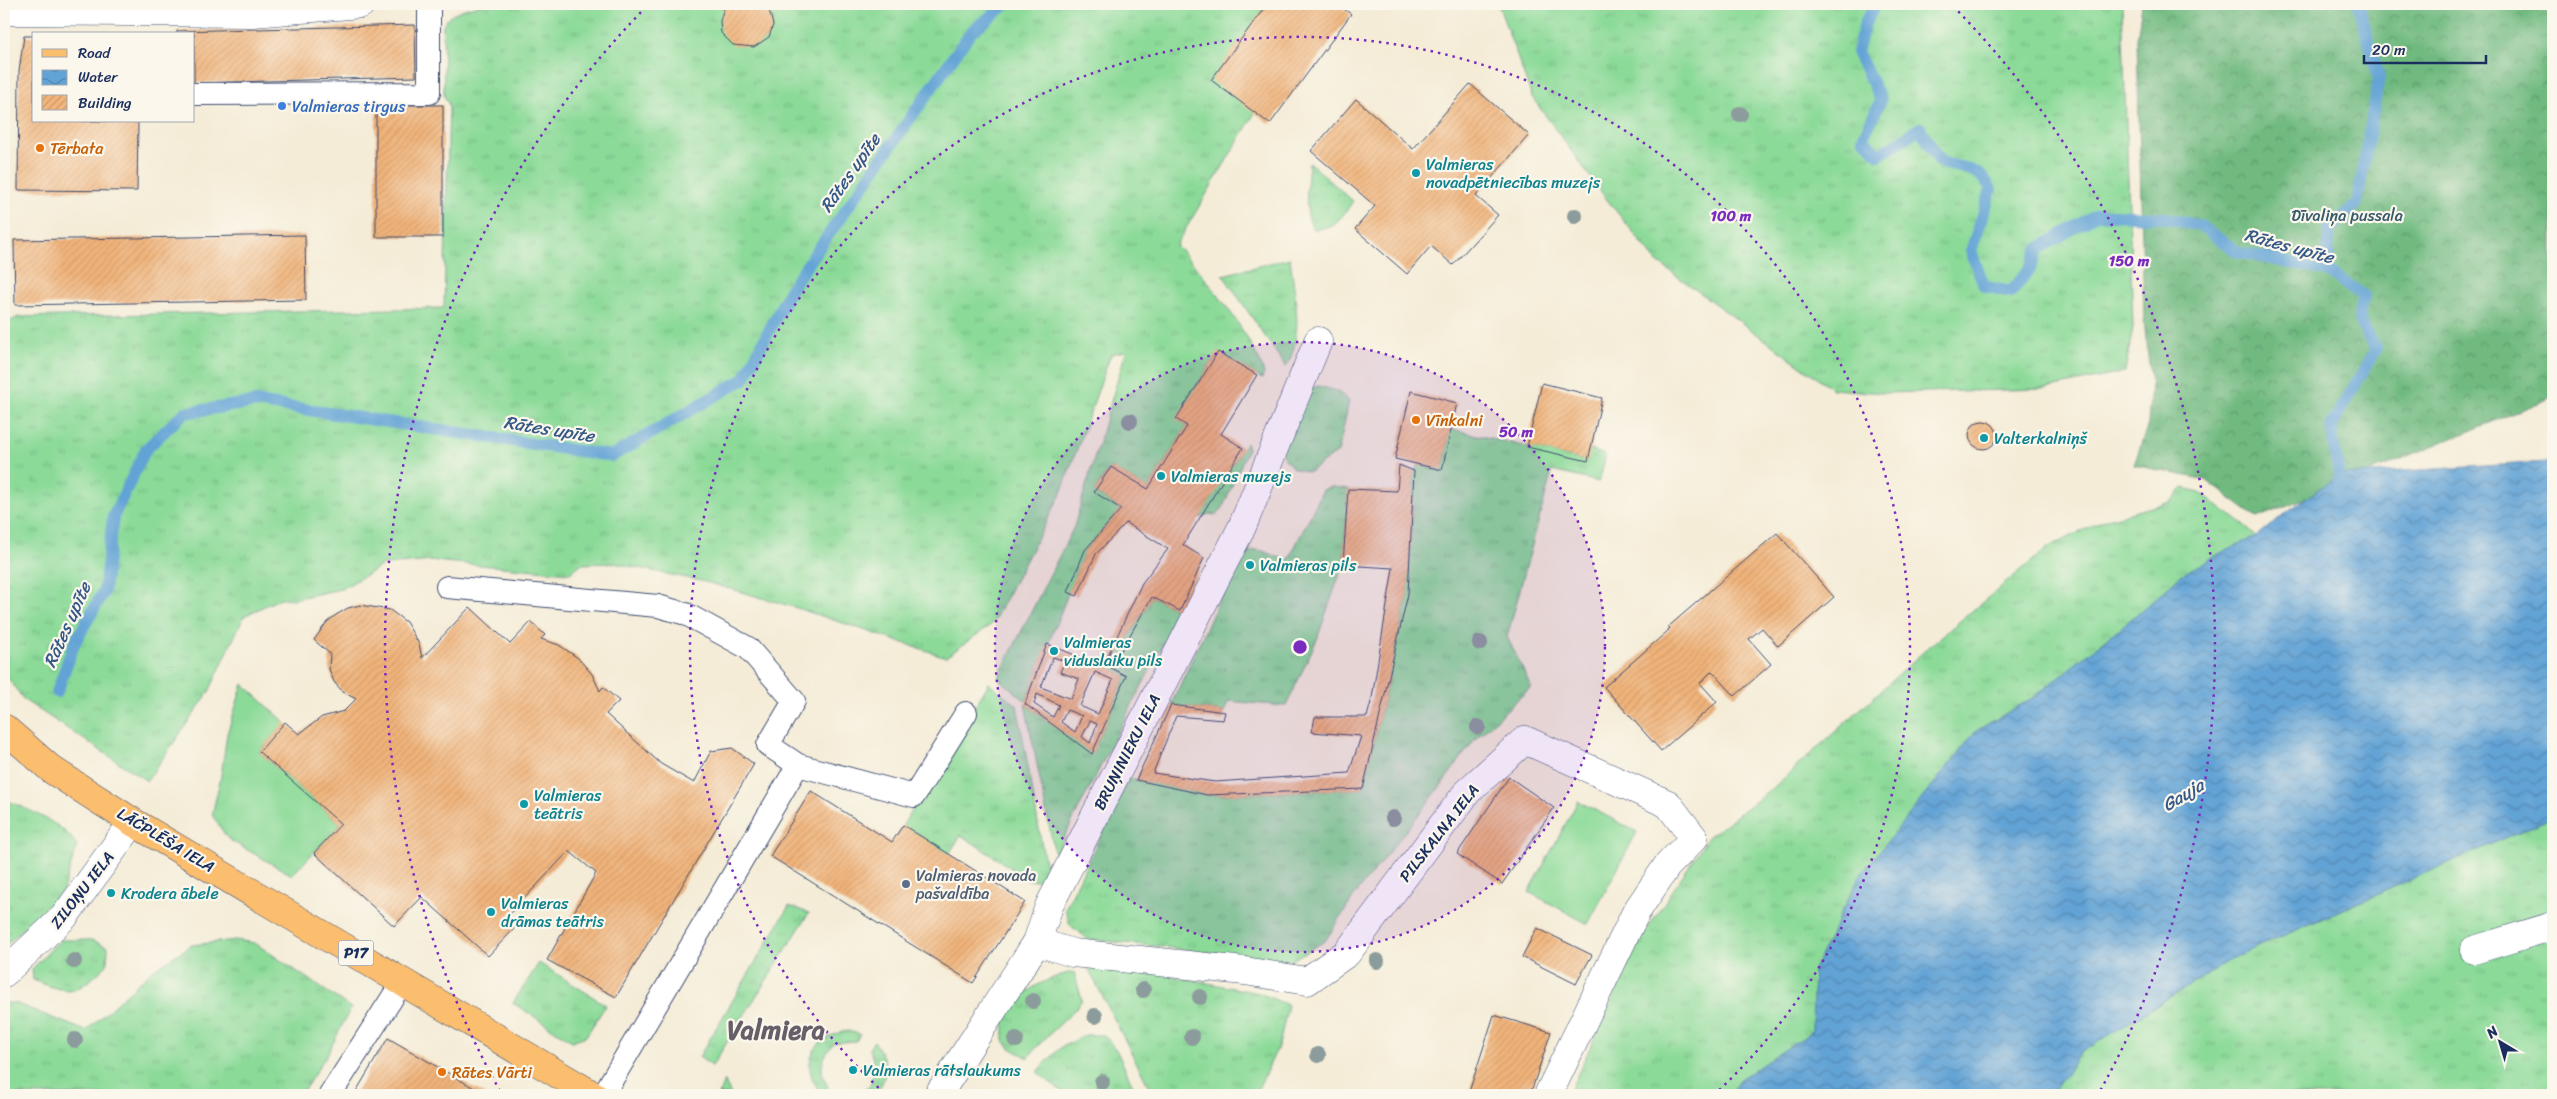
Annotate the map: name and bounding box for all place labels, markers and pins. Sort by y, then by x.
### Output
place label: Valmieras tirgus [292,92,406,121]
marker: Valmieras tirgus [276,100,288,112]
place label: Tērbata [50,134,104,163]
marker: Tērbata [34,142,46,154]
place label: Valmieras novadpētniecības muzejs [1426,150,1601,197]
marker: Valmieras novadpētniecības muzejs [1410,167,1422,179]
place label: Vīnkalni [1426,406,1483,435]
marker: Vīnkalni [1410,414,1422,426]
place label: Valterkalniņš [1994,424,2089,453]
marker: Valterkalniņš [1978,432,1990,444]
place label: Valmieras muzejs [1171,462,1292,491]
marker: Valmieras muzejs [1155,470,1167,482]
place label: Valmieras pils [1260,551,1357,580]
marker: Valmieras pils [1244,559,1256,571]
place label: Valmieras viduslaiku pils [1064,628,1163,675]
centre of rings [1291,638,1309,656]
marker: Valmieras viduslaiku pils [1048,645,1060,657]
place label: Valmieras teātris [534,781,602,828]
marker: Valmieras teātris [518,798,530,810]
place label: Valmieras novada pašvaldība [915,861,1036,908]
marker: Valmieras novada pašvaldība [900,878,912,890]
place label: Krodera ābele [121,879,219,908]
marker: Krodera ābele [105,887,117,899]
place label: Valmieras drāmas teātris [501,889,605,936]
marker: Valmieras drāmas teātris [485,906,497,918]
place label: Valmieras rātslaukums [863,1056,1021,1085]
place label: Rātes Vārti [452,1058,533,1087]
marker: Valmieras rātslaukums [847,1064,859,1076]
marker: Rātes Vārti [436,1066,448,1078]

